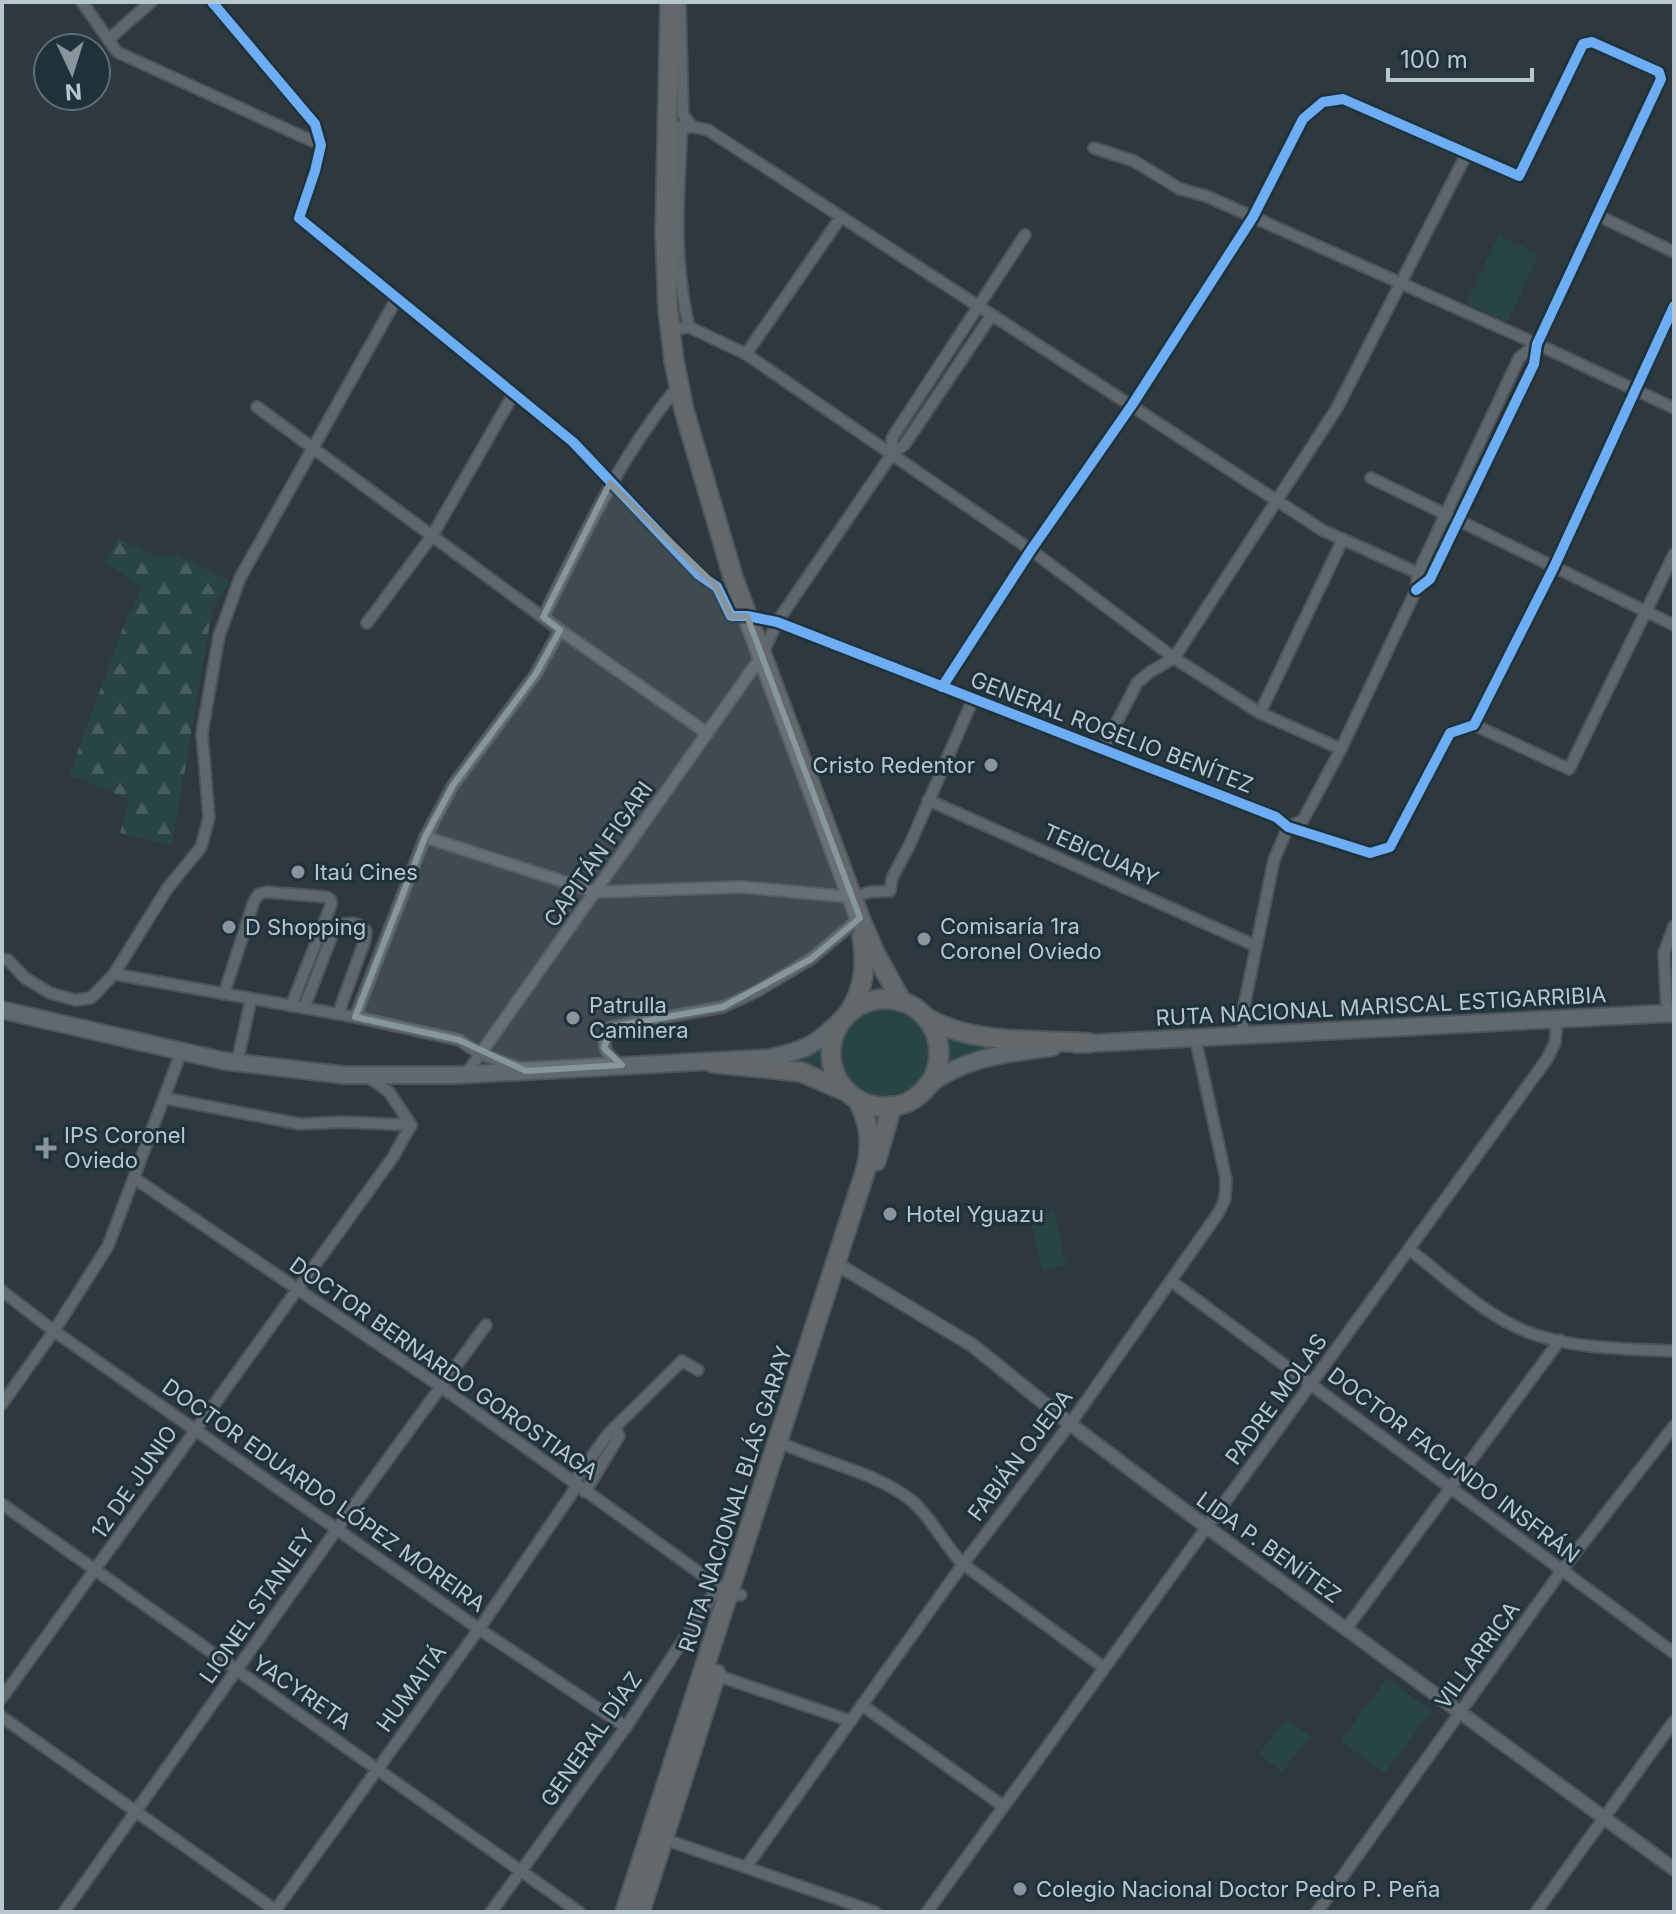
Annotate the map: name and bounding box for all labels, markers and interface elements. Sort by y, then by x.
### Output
north arrow [32,32,112,112]
scale bar [1388,32,1532,82]
text: 100 m [1400,45,1468,74]
text: N [64,78,83,106]
street label: GENERAL ROGELIO BENÍTEZ [967,666,1257,798]
place label: Cristo Redentor [813,752,975,778]
marker: Cristo Redentor [982,756,1000,774]
street label: CAPITÁN FIGARI [538,776,658,932]
street label: TEBICUARY [1039,818,1163,892]
place label: Itaú Cines [314,859,418,885]
marker: Itaú Cines [289,863,307,881]
place label: Comisaría 1ra Coronel Oviedo [940,913,1102,964]
place label: D Shopping [245,914,366,940]
marker: D Shopping [220,918,238,936]
marker: Comisaría 1ra Coronel Oviedo [915,930,933,948]
street label: RUTA NACIONAL MARISCAL ESTIGARRIBIA [1155,981,1607,1031]
place label: Patrulla Caminera [589,992,688,1043]
marker: Patrulla Caminera [564,1009,582,1027]
place label: IPS Coronel Oviedo [64,1122,186,1173]
marker: IPS Coronel Oviedo [35,1137,57,1159]
place label: Hotel Yguazu [906,1201,1044,1227]
marker: Hotel Yguazu [881,1205,899,1223]
street label: DOCTOR BERNARDO GOROSTIAGA [285,1251,603,1485]
street label: PADRE MOLAS [1220,1328,1332,1470]
street label: RUTA NACIONAL BLÁS GARAY [673,1343,797,1655]
street label: DOCTOR FACUNDO INSFRÁN [1323,1362,1585,1568]
street label: DOCTOR EDUARDO LÓPEZ MOREIRA [158,1373,490,1617]
street label: FABIÁN OJEDA [962,1384,1078,1526]
street label: 12 DE JUNIO [85,1420,183,1544]
street label: LIDA P. BENÍTEZ [1192,1486,1346,1608]
street label: LIONEL STANLEY [194,1524,320,1688]
street label: VILLARRICA [1429,1596,1525,1714]
street label: HUMAITÁ [371,1639,451,1737]
street label: YACYRETA [248,1649,356,1735]
street label: GENERAL DÍAZ [535,1667,647,1811]
place label: Colegio Nacional Doctor Pedro P. Peña [1036,1876,1440,1902]
marker: Colegio Nacional Doctor Pedro P. Peña [1011,1880,1029,1898]

